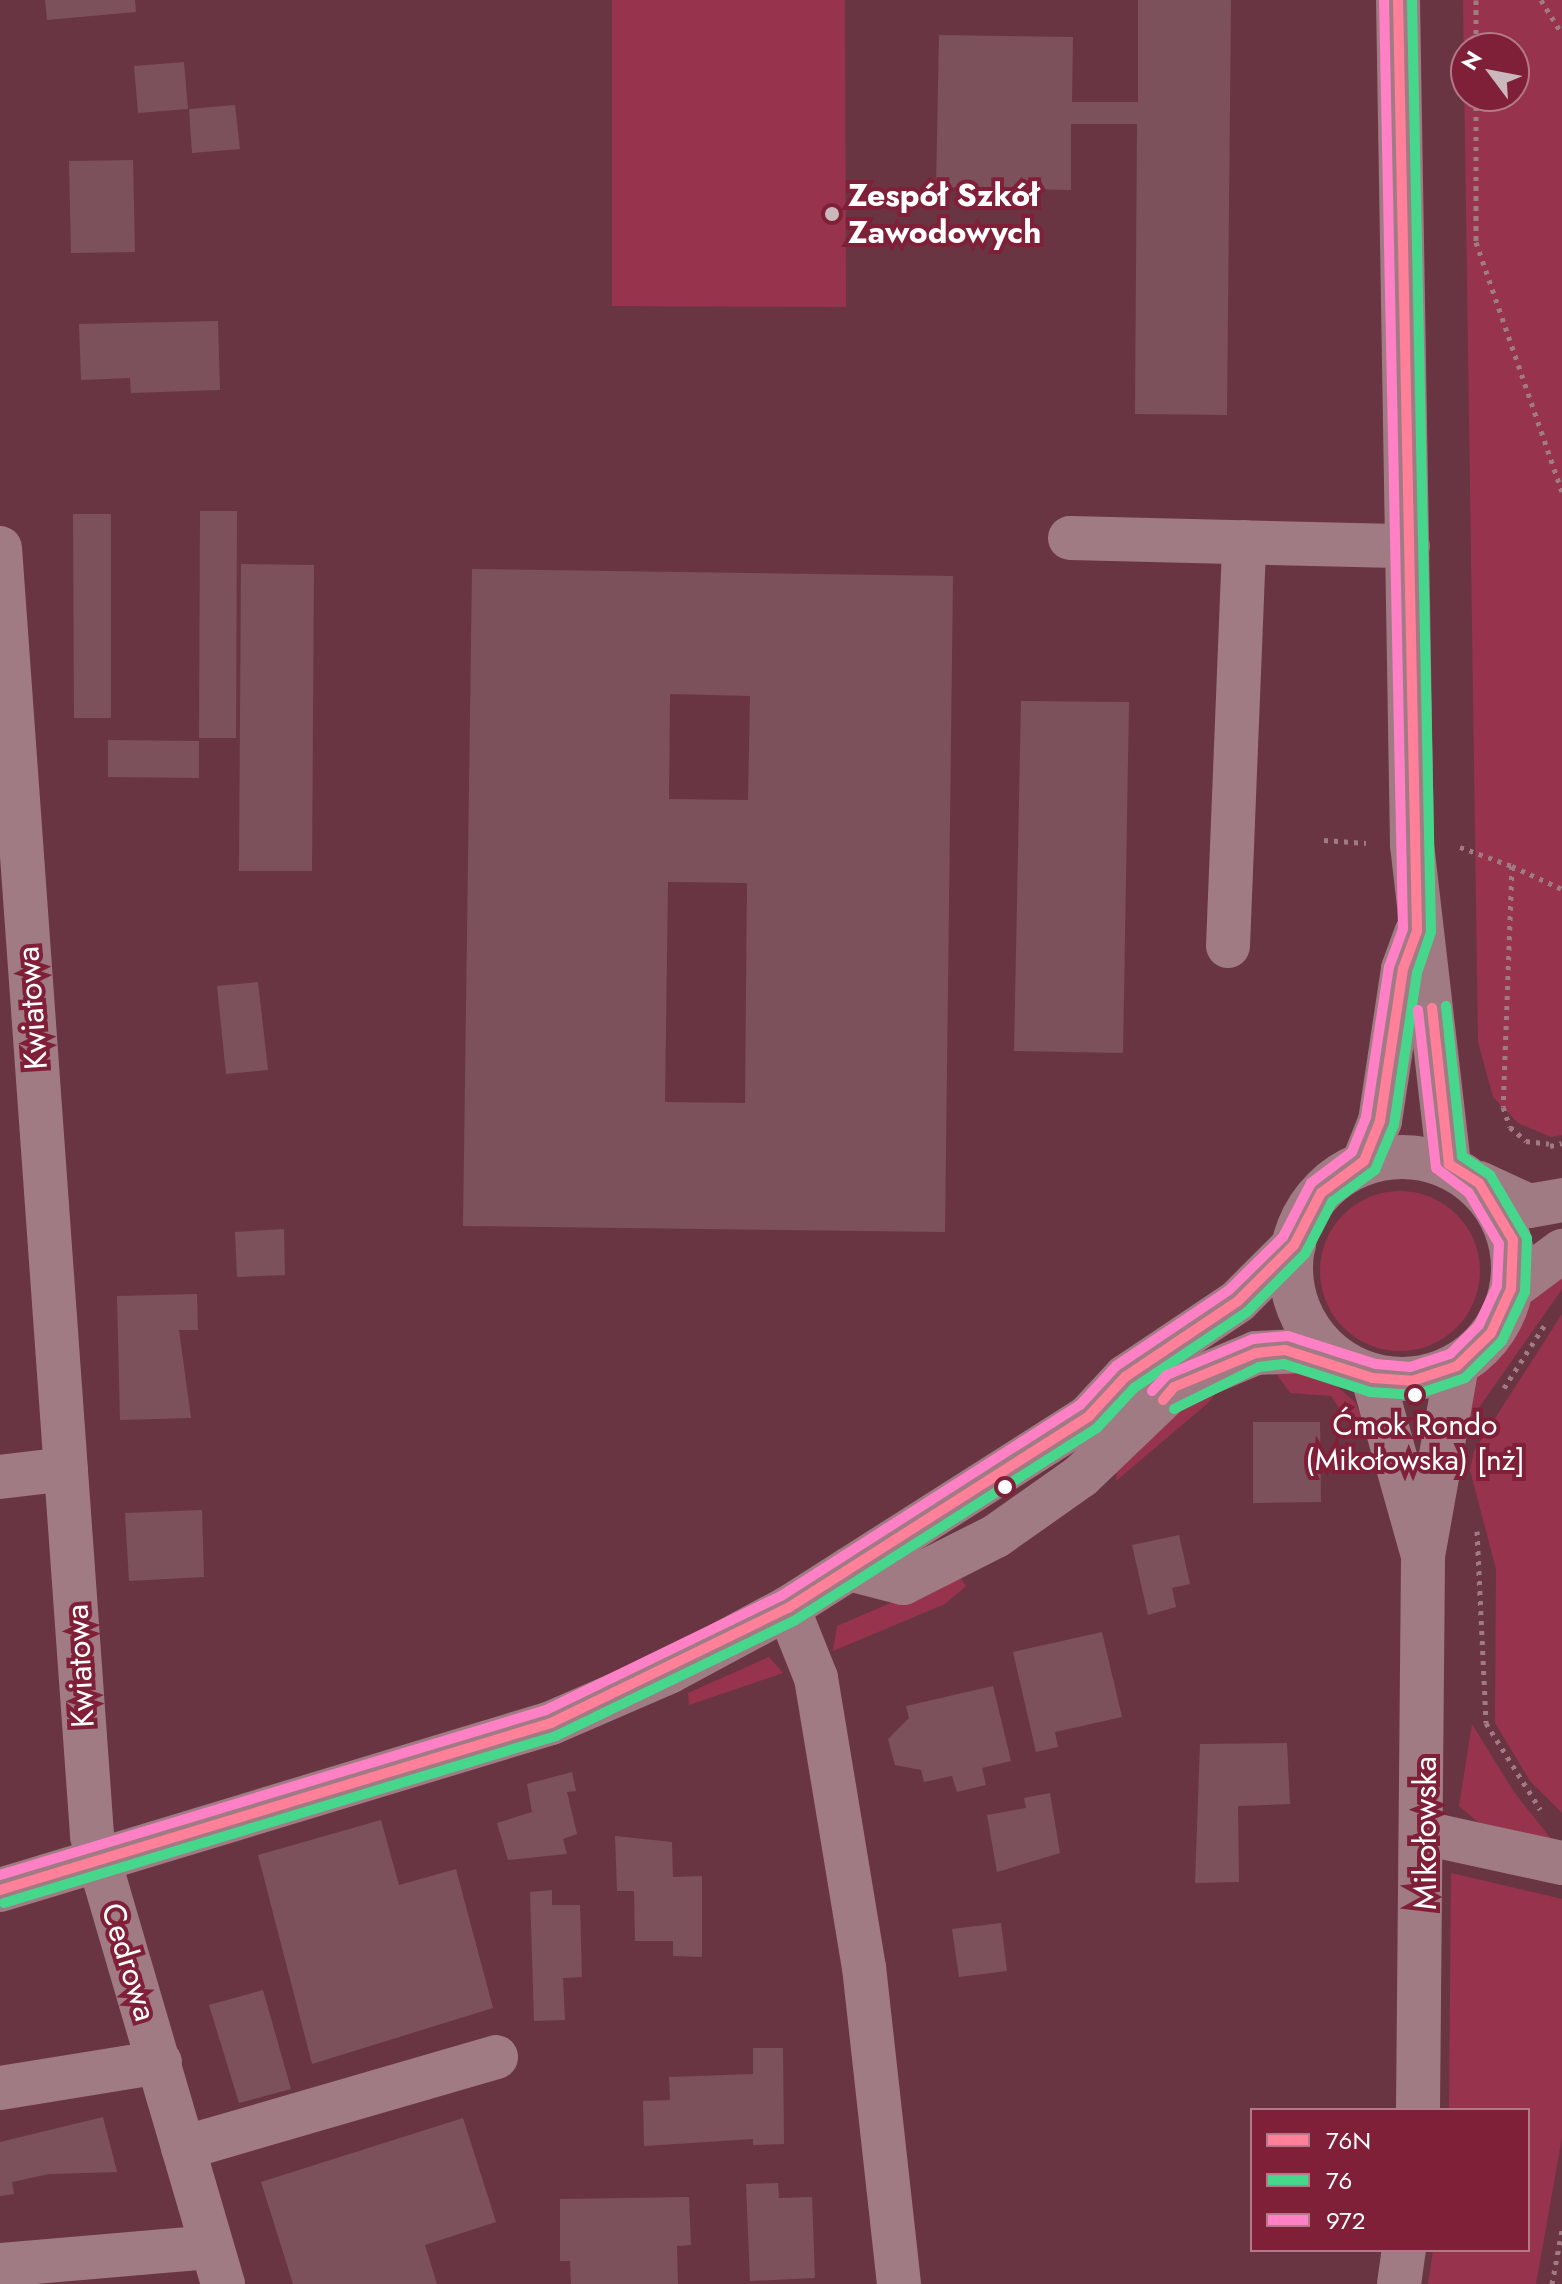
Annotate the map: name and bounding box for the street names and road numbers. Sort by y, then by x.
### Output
street label: Kwiatowa [9,945,55,1071]
street label: Kwiatowa [58,1603,102,1729]
street label: Mikołowska [1406,1756,1444,1910]
street label: Cedrowa [93,1898,165,2026]

